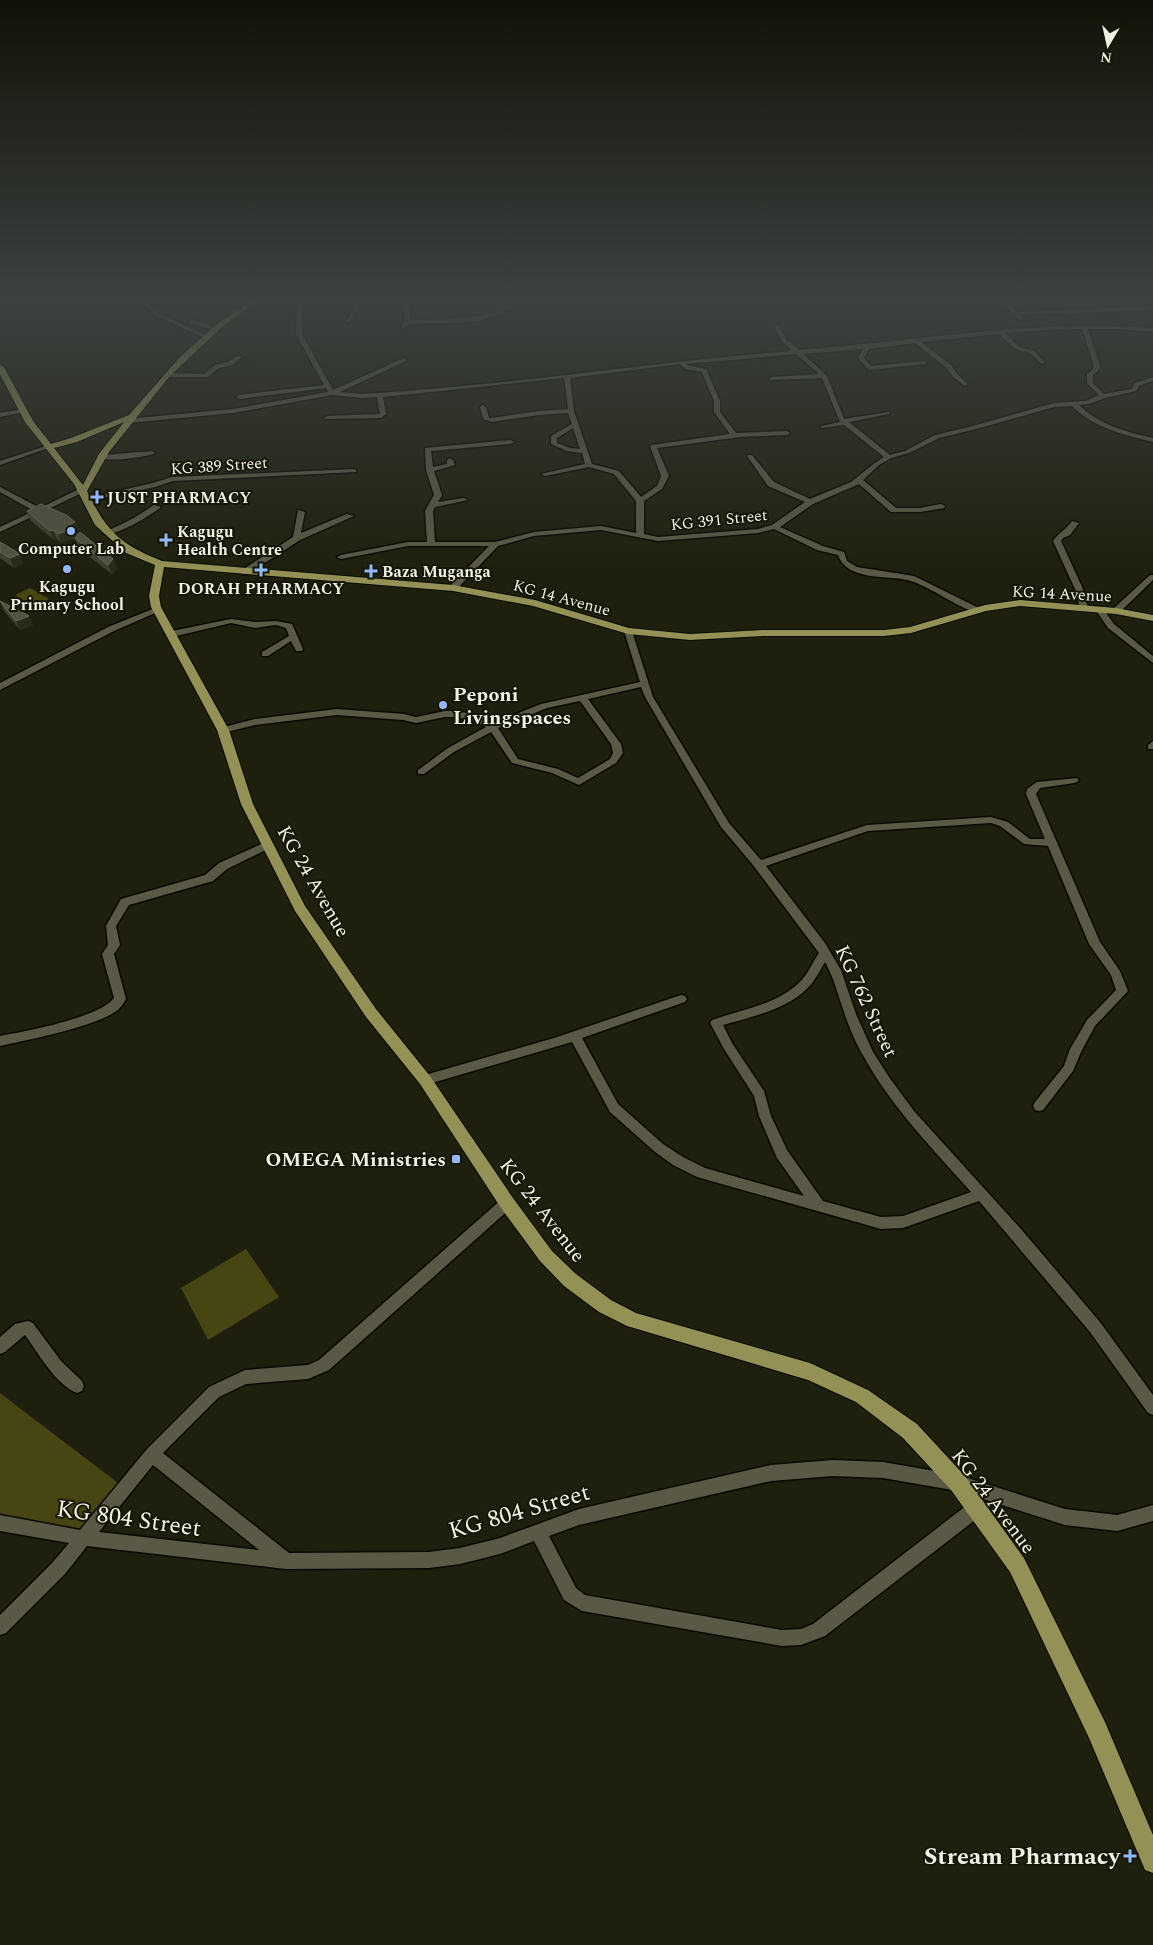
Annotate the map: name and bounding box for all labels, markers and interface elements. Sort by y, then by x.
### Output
north arrow [1083,20,1133,70]
text: N [1099,46,1113,69]
street label: KG 389 Street [170,451,269,481]
place label: JUST PHARMACY [107,486,251,510]
marker: JUST PHARMACY [91,491,103,503]
street label: KG 391 Street [670,503,769,537]
place label: Kagugu Health Centre [177,520,282,562]
marker: Computer Lab [65,525,77,537]
marker: Kagugu Health Centre [159,533,173,547]
place label: Computer Lab [18,537,124,561]
place label: Baza Muganga [382,560,492,584]
marker: Kagugu Primary School [61,563,73,575]
marker: DORAH PHARMACY [255,564,267,576]
marker: Baza Muganga [364,564,378,578]
street label: KG 14 Avenue [510,573,613,622]
place label: Kagugu Primary School [10,575,124,617]
place label: DORAH PHARMACY [178,577,344,601]
street label: KG 14 Avenue [1011,579,1112,609]
place label: Peponi Livingspaces [453,680,571,733]
marker: Peponi Livingspaces [437,699,449,711]
street label: KG 24 Avenue [269,820,357,943]
street label: KG 762 Street [827,940,905,1063]
place label: OMEGA Ministries [266,1145,446,1175]
street label: KG 24 Avenue [492,1152,593,1269]
marker: OMEGA Ministries [450,1153,462,1165]
street label: KG 24 Avenue [944,1443,1043,1561]
street label: KG 804 Street [444,1475,594,1549]
street label: KG 804 Street [54,1491,204,1547]
place label: Stream Pharmacy [924,1839,1122,1875]
marker: Stream Pharmacy [1124,1850,1136,1862]

